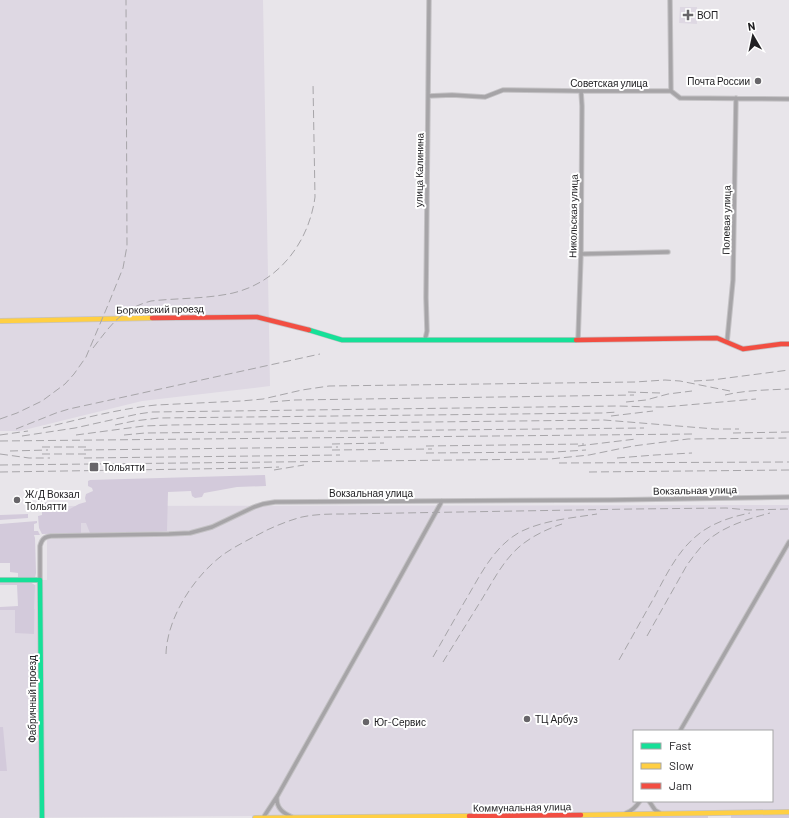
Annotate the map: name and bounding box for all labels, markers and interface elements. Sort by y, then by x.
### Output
marker: ВОП [682,9,694,21]
place label: ВОП [697,9,718,21]
north arrow [733,16,773,56]
text: N [747,19,756,33]
place label: Почта России [687,75,750,87]
marker: Почта России [753,76,763,86]
street label: Советская улица [570,77,648,89]
street label: улица Калинина [412,132,426,207]
street label: Никольская улица [566,174,580,258]
street label: Полевая улица [719,185,733,255]
street label: Борковский проезд [116,302,204,316]
marker: Тольятти [88,461,100,473]
place label: Тольятти [103,461,145,473]
street label: Вокзальная улица [653,483,737,497]
street label: Вокзальная улица [329,487,413,499]
place label: Ж/Д Вокзал Тольятти [25,488,80,512]
marker: Ж/Д Вокзал Тольятти [12,495,22,505]
street label: Фабричный проезд [26,655,38,743]
place label: ТЦ Арбуз [535,713,578,725]
marker: ТЦ Арбуз [522,714,532,724]
place label: Юг-Сервис [374,716,426,728]
marker: Юг-Сервис [361,717,371,727]
legend [633,730,773,802]
text: Fast [669,738,692,752]
text: Slow [669,758,694,772]
text: Jam [669,778,692,792]
street label: Коммунальная улица [473,800,572,814]

